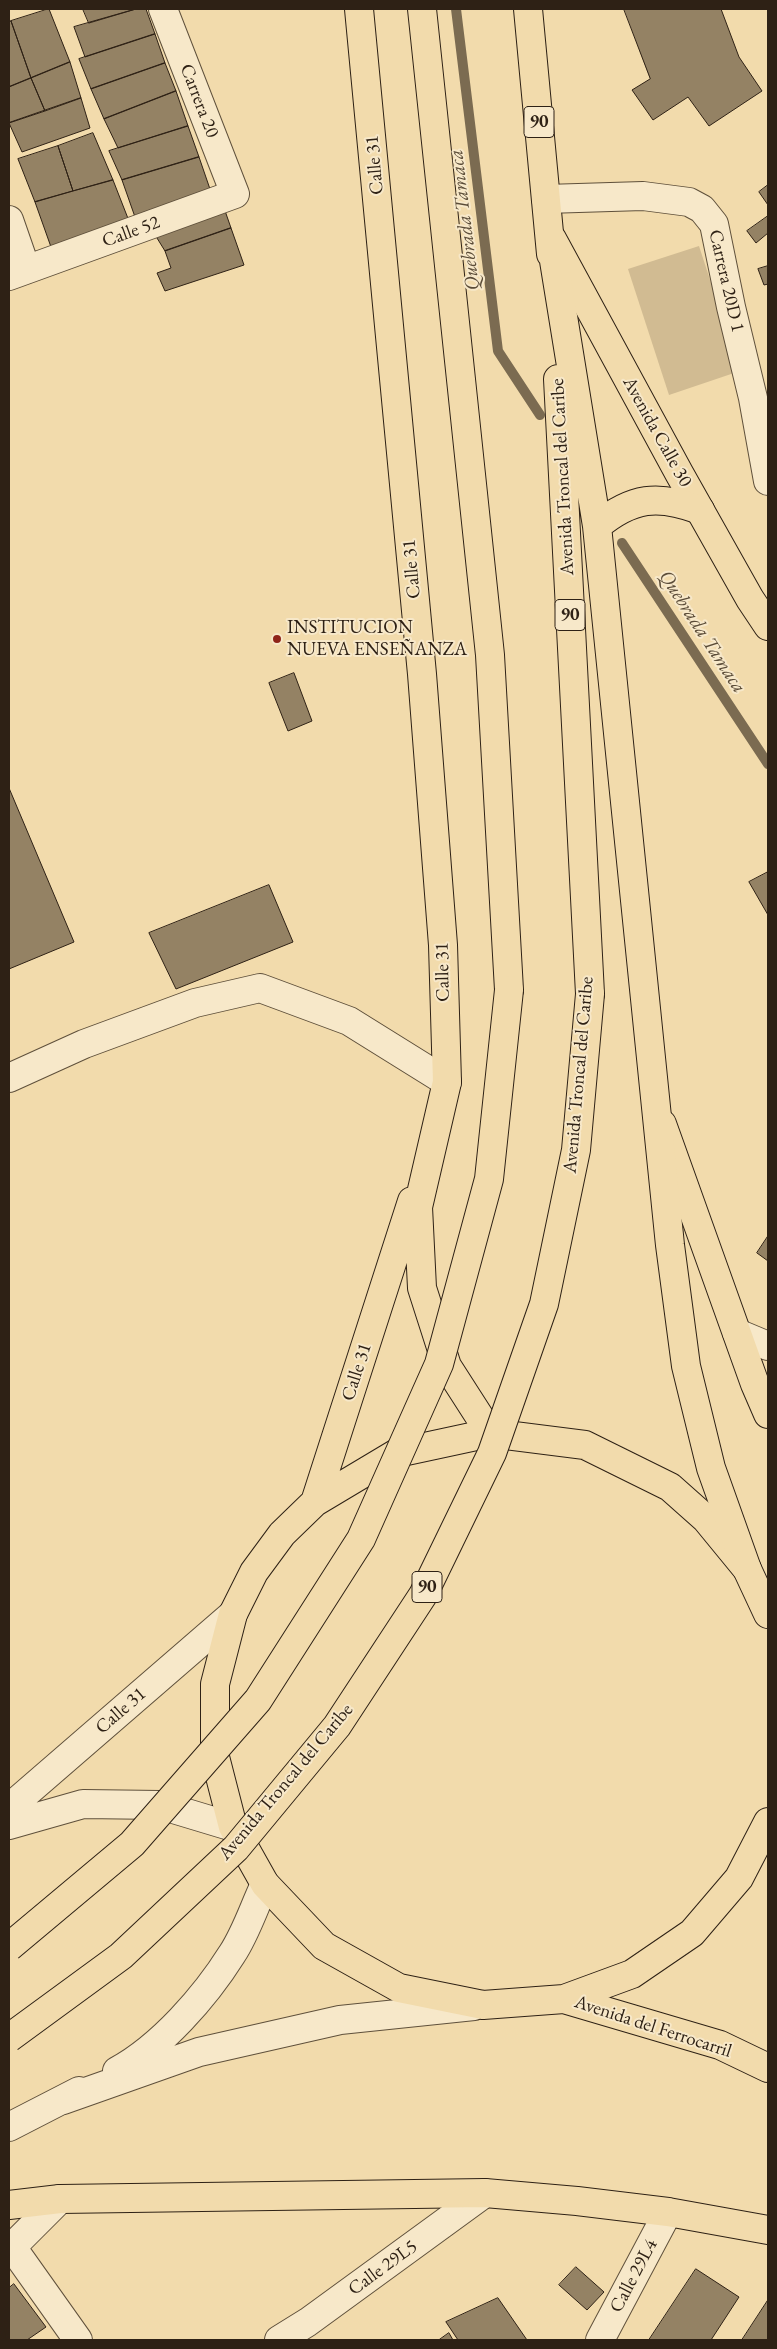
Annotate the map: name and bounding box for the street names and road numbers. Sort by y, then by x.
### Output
street label: Carrera 20 [175,61,223,141]
road number: 90 [524,106,554,138]
street label: Calle 31 [361,134,389,196]
street label: Calle 52 [99,211,163,253]
street label: Carrera 20D 1 [703,228,749,334]
street label: Avenida Calle 30 [617,373,697,491]
street label: Avenida Troncal del Caribe [546,378,580,576]
street label: Calle 31 [398,538,426,600]
road number: 90 [555,600,585,630]
street label: Calle 31 [431,942,455,1002]
street label: Avenida Troncal del Caribe [559,976,599,1174]
street label: Calle 31 [337,1340,377,1404]
road number: 90 [412,1571,442,1602]
street label: Calle 31 [91,1683,151,1739]
street label: Avenida Troncal del Caribe [214,1699,358,1865]
street label: Avenida del Ferrocarril [572,1991,734,2063]
street label: Calle 29L5 [344,2235,422,2301]
street label: Calle 29L4 [605,2235,663,2317]

